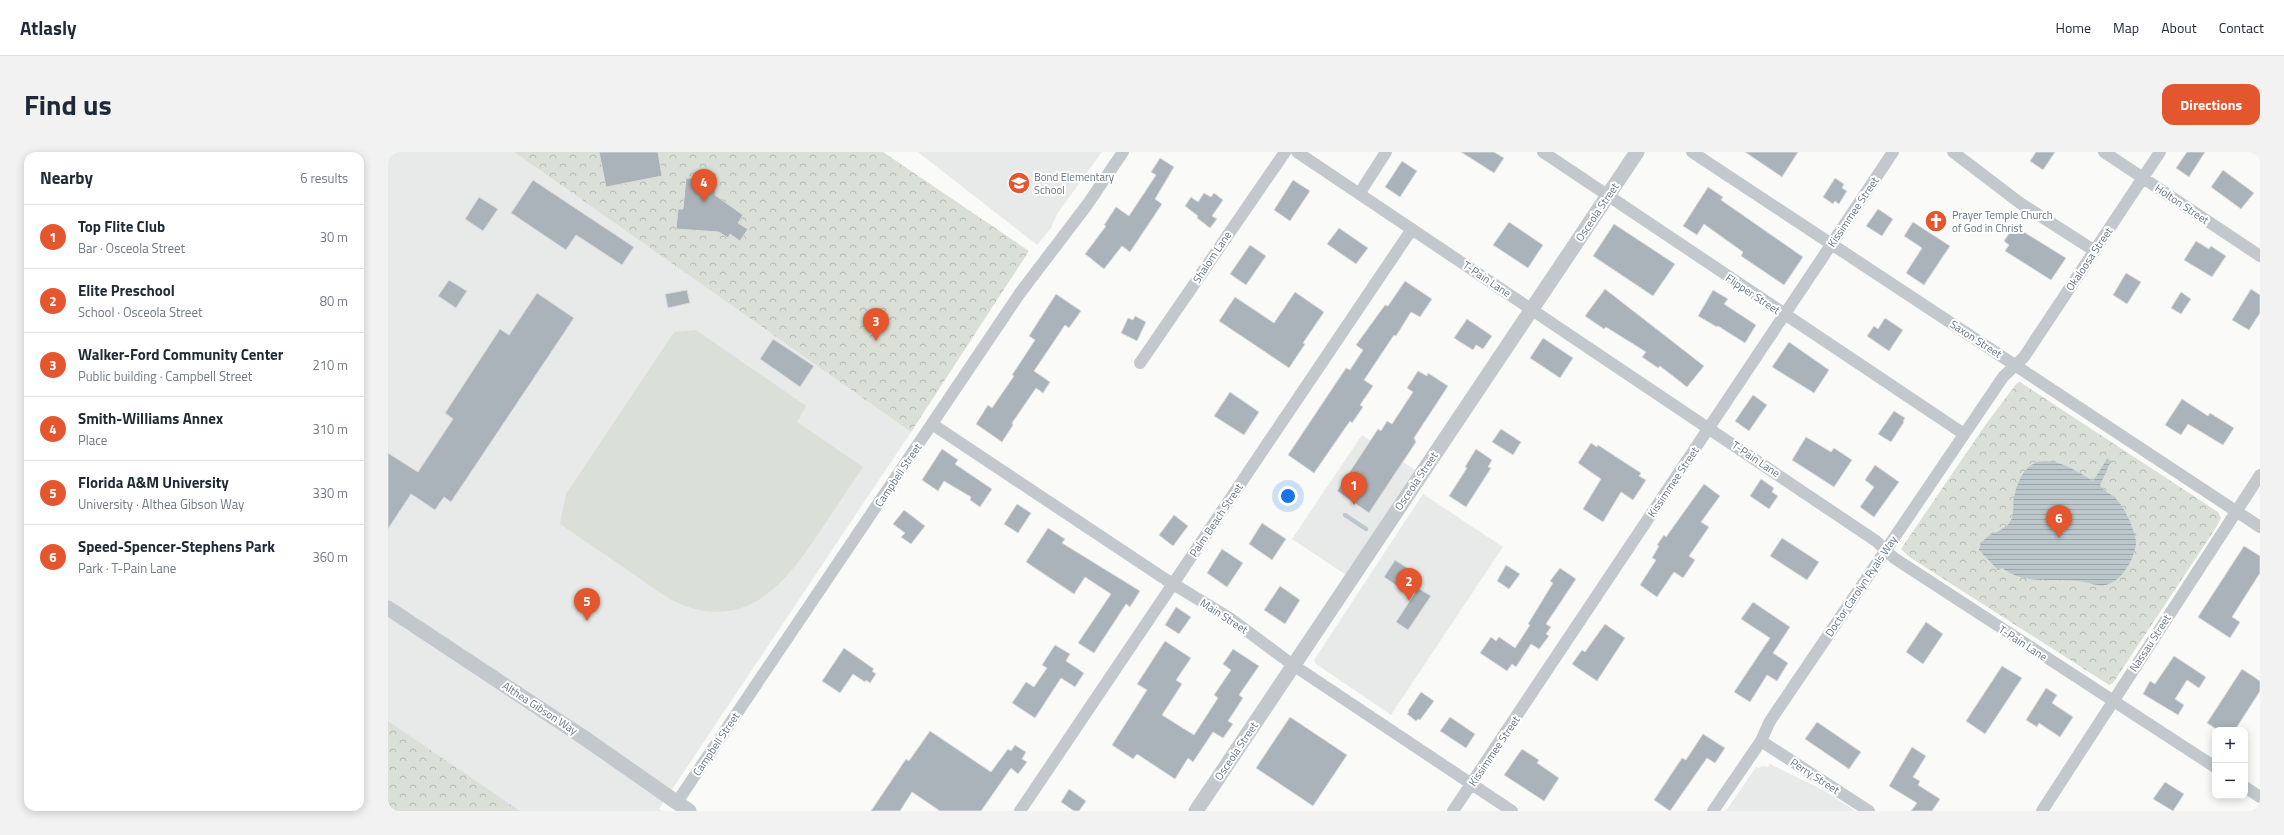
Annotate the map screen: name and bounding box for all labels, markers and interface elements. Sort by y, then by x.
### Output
text: Atlasly [20,13,77,42]
text: Home [2056,17,2091,38]
text: Map [2113,17,2139,38]
text: About [2161,17,2197,38]
text: Contact [2219,17,2264,38]
text: Find us [24,83,112,126]
button: Directions [2162,84,2260,125]
text: Nearby [40,165,93,191]
text: 6 results [300,168,348,188]
pin: 4 [691,169,717,202]
place label: Bond Elementary School [1034,169,1115,198]
school or university icon: Bond Elementary School [1006,170,1032,196]
street label: Kissimmee Street [1824,174,1883,250]
street label: Osceola Street [1572,180,1623,244]
street label: Holton Street [2152,180,2212,228]
place label: Prayer Temple Church of God in Christ [1952,207,2053,236]
church icon: Prayer Temple Church of God in Christ [1923,208,1949,234]
text: Top Flite Club [78,215,165,238]
street label: Okaloosa Street [2062,224,2116,294]
text: 1 [49,227,57,247]
text: 30 m [320,227,348,247]
street label: Shalom Lane [1189,227,1236,286]
text: Bar · Osceola Street [78,238,185,258]
street label: T-Pain Lane [1460,257,1515,301]
street label: Flipper Street [1723,270,1783,318]
text: Elite Preschool [78,279,175,302]
text: 2 [49,291,57,311]
text: 80 m [320,291,348,311]
text: School · Osceola Street [78,302,203,322]
pin: 3 [863,308,889,341]
street label: Saxon Street [1947,316,2005,362]
text: Walker-Ford Community Center [78,343,283,366]
text: 3 [49,355,57,375]
text: 210 m [312,355,348,375]
text: Public building · Campbell Street [78,366,252,386]
text: Smith-Williams Annex [78,407,223,430]
text: 4 [49,419,57,439]
text: 310 m [312,419,348,439]
text: Place [78,430,107,450]
street label: T-Pain Lane [1729,437,1784,481]
street label: Campbell Street [871,440,925,510]
street label: Kissimmee Street [1644,444,1703,520]
street label: Osceola Street [1391,449,1442,513]
text: Florida A&M University [78,471,229,494]
pin: 1 [1341,472,1367,505]
street label: Palm Beach Street [1185,480,1247,560]
text: 5 [49,483,57,503]
text: 330 m [312,483,348,503]
your location [1278,486,1298,506]
text: University · Althea Gibson Way [78,494,244,514]
pin: 6 [2046,505,2072,538]
street label: Doctor Carolyn Ryals Way [1821,532,1901,640]
text: Speed-Spencer-Stephens Park [78,535,275,558]
text: 6 [49,547,57,567]
text: 360 m [312,547,348,567]
text: Park · T-Pain Lane [78,558,176,578]
pin: 2 [1396,568,1422,601]
pin: 5 [574,588,600,621]
street label: Main Street [1197,595,1251,637]
street label: Nassau Street [2126,611,2175,675]
street label: T-Pain Lane [1996,621,2051,665]
street label: Althea Gibson Way [499,678,581,739]
street label: Campbell Street [689,709,743,779]
street label: Kissimmee Street [1465,713,1524,789]
street label: Osceola Street [1211,719,1262,783]
map controls [2212,727,2248,799]
button: + [2212,727,2248,763]
street label: Perry Street [1787,754,1843,798]
button: − [2212,763,2248,799]

